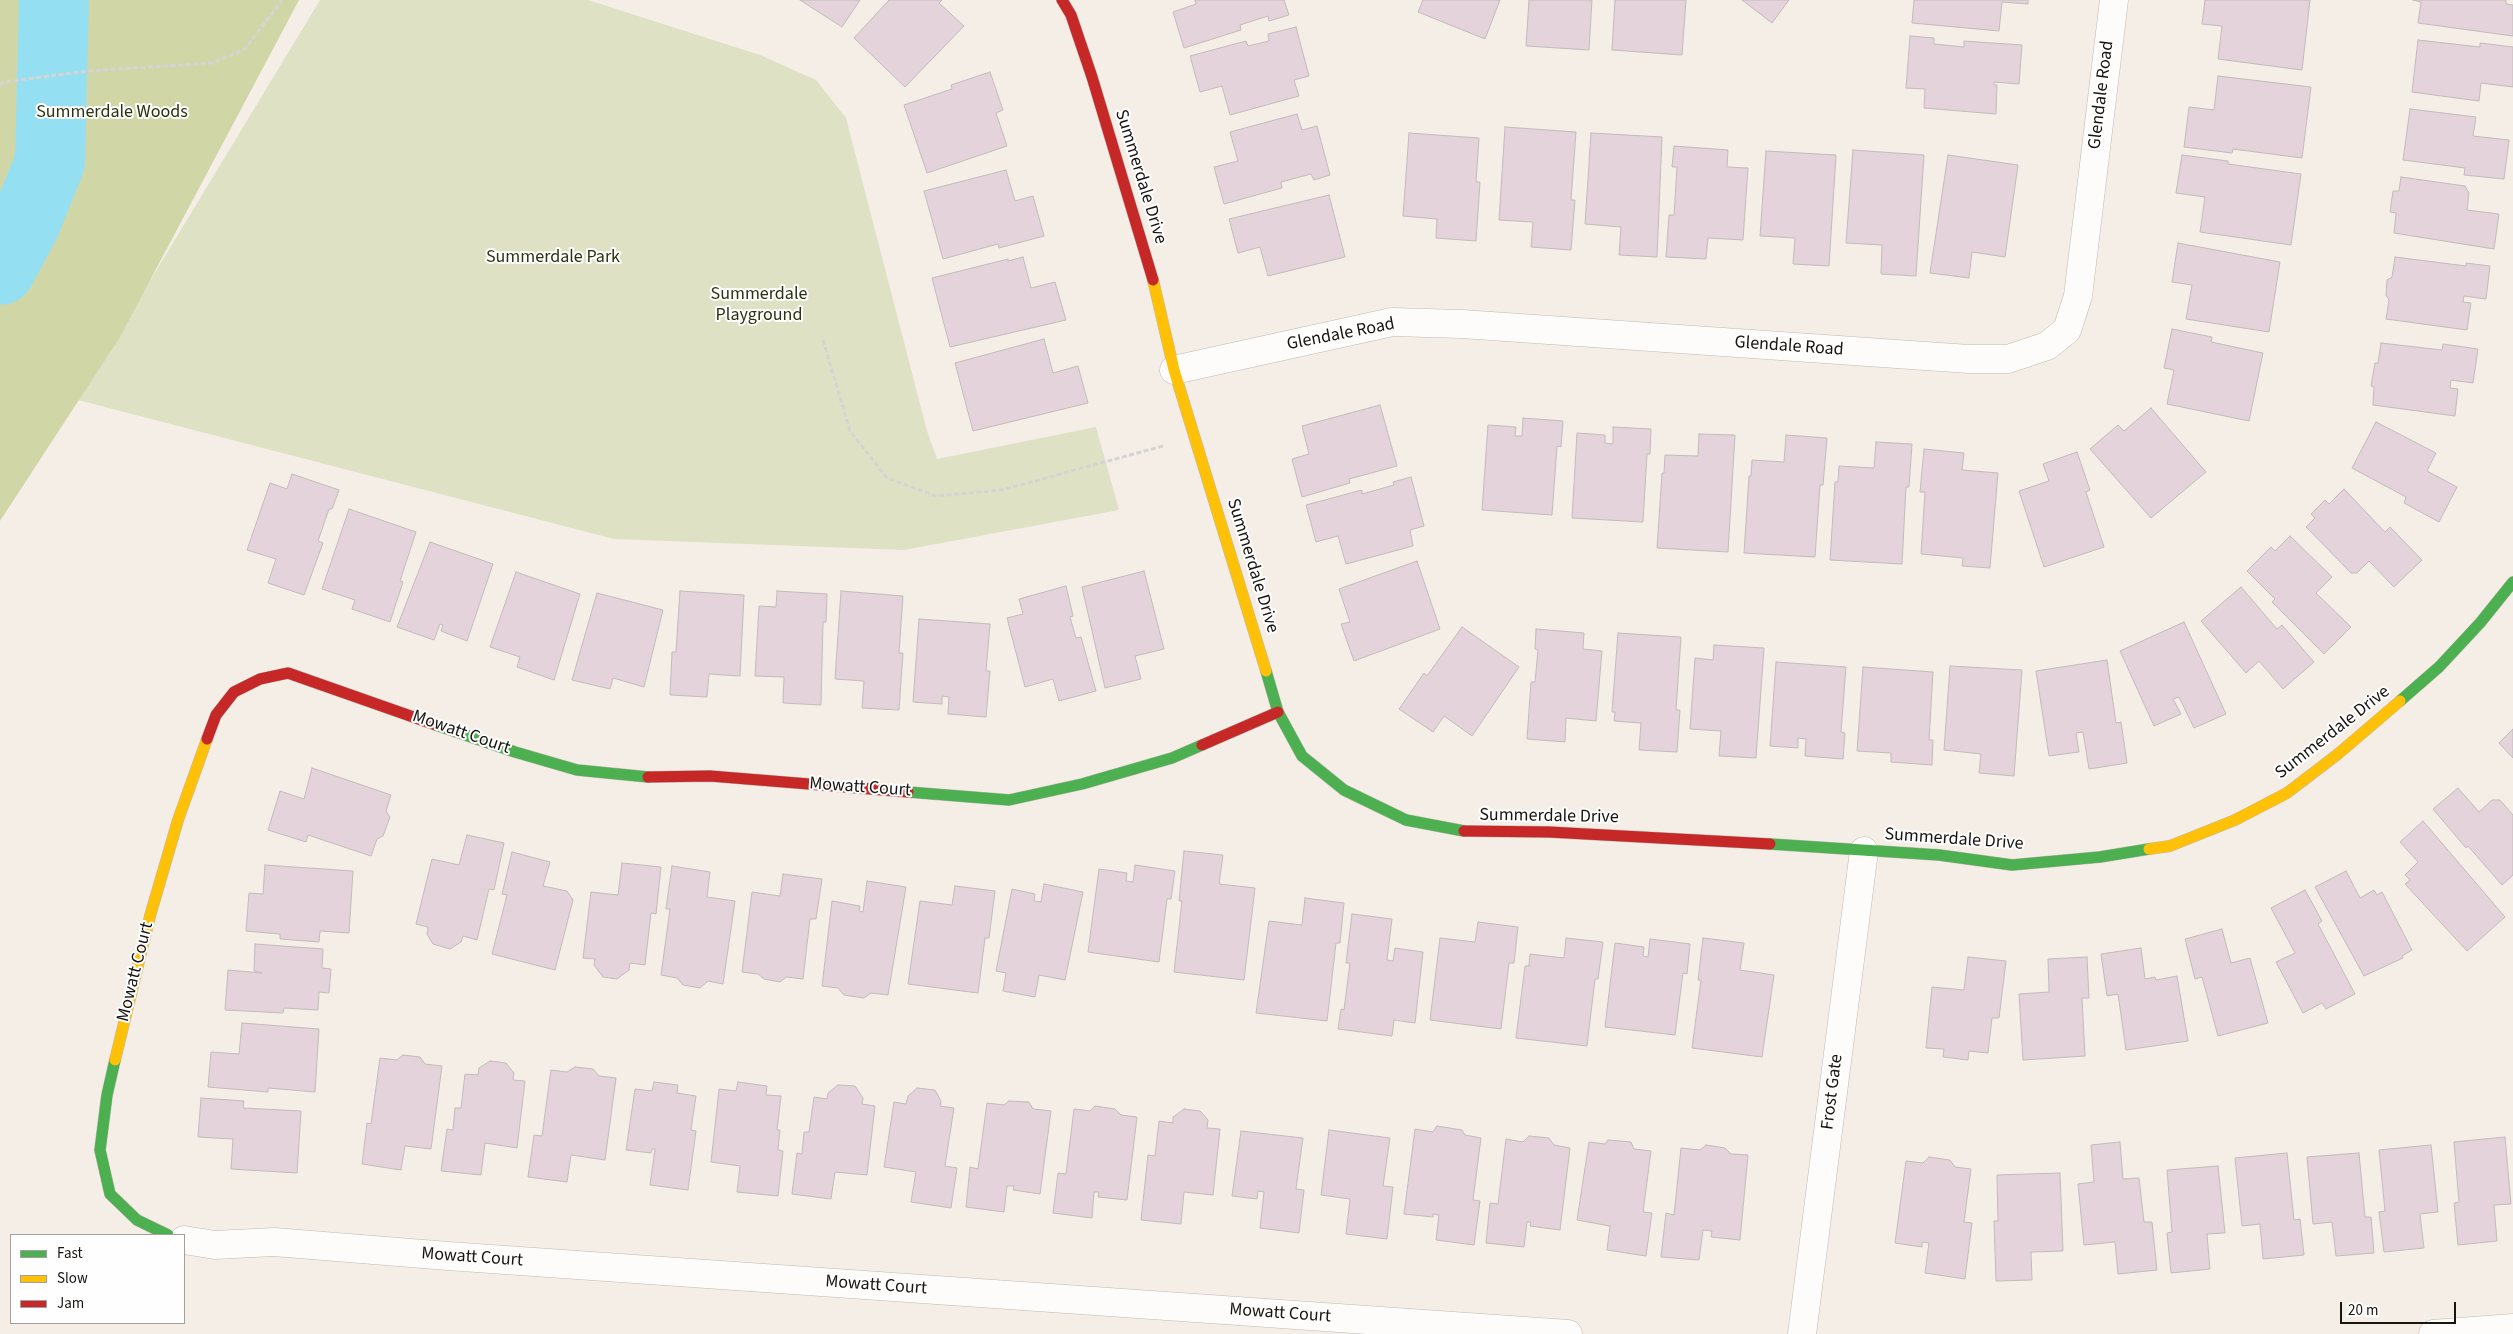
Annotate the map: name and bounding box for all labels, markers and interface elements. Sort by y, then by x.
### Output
street label: Glendale Road [2085,39,2119,151]
park label: Summerdale Woods [36,102,188,124]
street label: Summerdale Drive [1109,107,1171,247]
park label: Summerdale Park [486,247,620,269]
park label: Summerdale Playground [711,284,807,326]
street label: Glendale Road [1285,314,1397,356]
street label: Glendale Road [1734,332,1844,362]
street label: Summerdale Drive [1221,496,1283,636]
street label: Summerdale Drive [2271,682,2395,784]
street label: Mowatt Court [409,706,513,760]
street label: Mowatt Court [808,774,912,802]
street label: Summerdale Drive [1479,805,1619,829]
street label: Summerdale Drive [1884,824,2024,856]
street label: Mowatt Court [113,920,159,1024]
street label: Frost Gate [1818,1053,1848,1131]
legend [10,1234,185,1324]
text: Fast [57,1243,83,1264]
street label: Mowatt Court [420,1244,524,1272]
text: Slow [57,1268,88,1289]
street label: Mowatt Court [824,1272,928,1300]
scale bar [2343,1292,2459,1324]
text: Jam [57,1293,84,1314]
street label: Mowatt Court [1228,1300,1332,1328]
text: 20 m [2348,1300,2378,1321]

